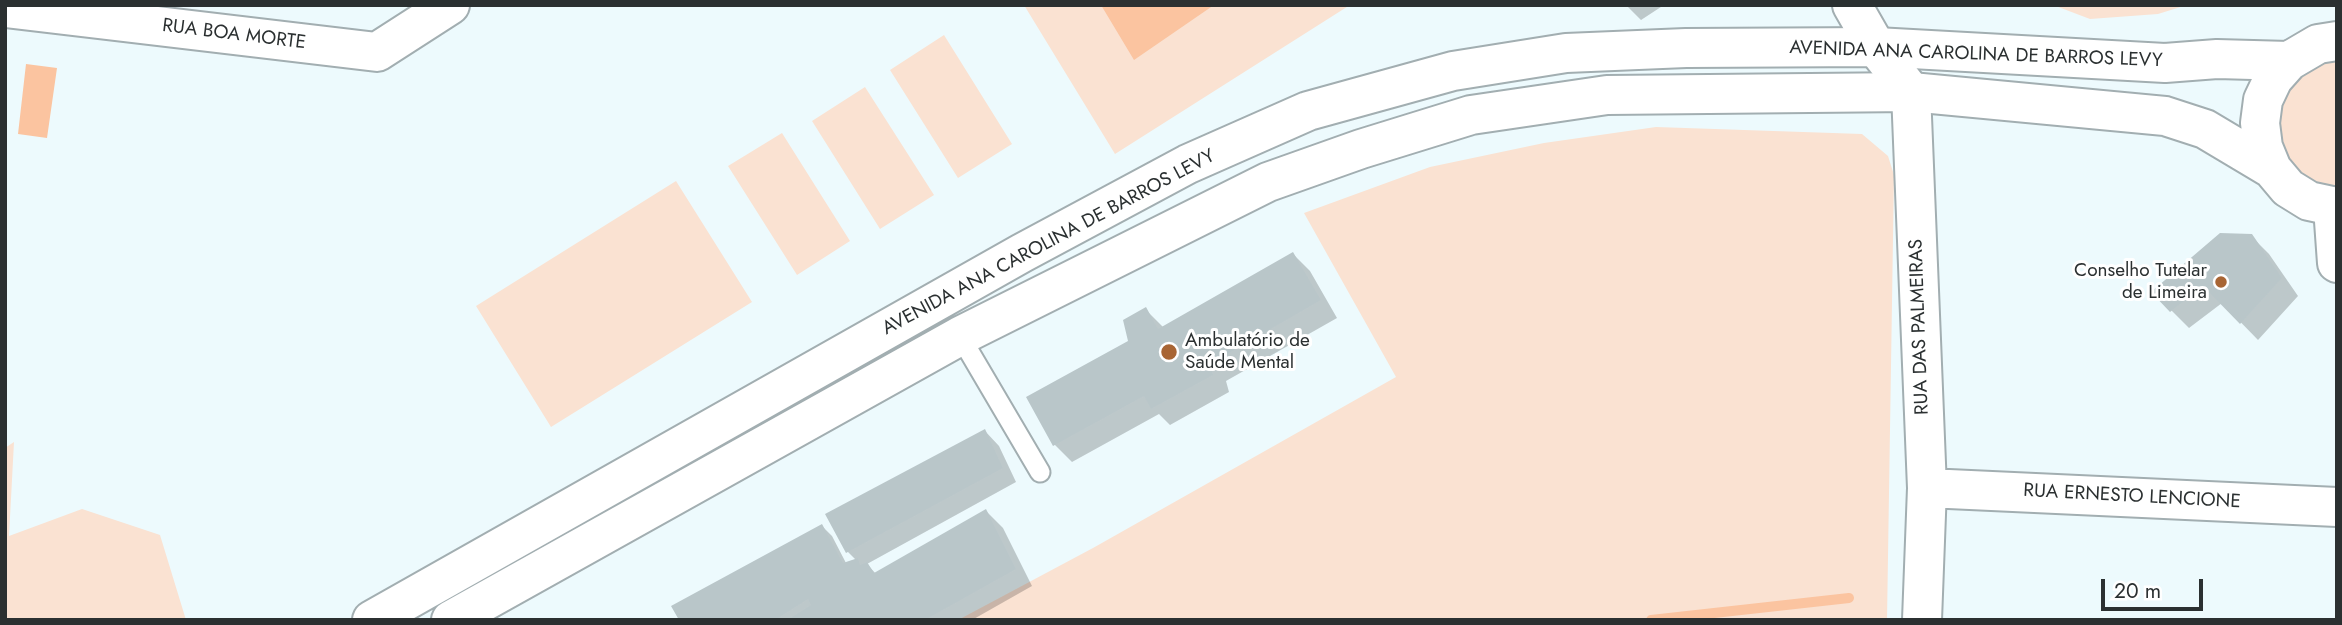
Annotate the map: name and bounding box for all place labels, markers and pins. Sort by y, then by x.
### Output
place label: Conselho Tutelar de Limeira [2074,260,2207,304]
marker: Conselho Tutelar de Limeira [2213,274,2229,290]
place label: Ambulatório de Saúde Mental [1185,330,1310,374]
marker: Ambulatório de Saúde Mental [1159,342,1179,362]

